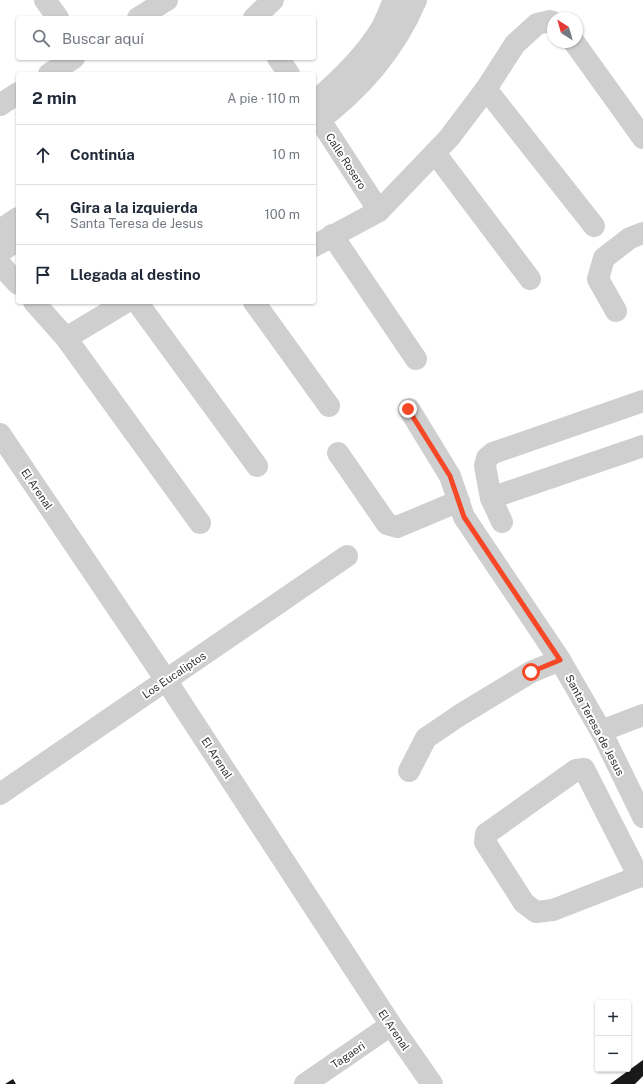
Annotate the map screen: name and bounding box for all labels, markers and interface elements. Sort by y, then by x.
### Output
north arrow [547,12,583,48]
search box [16,16,316,60]
icon: search [30,27,52,49]
text: Buscar aquí [62,30,144,47]
text: 2 min [32,88,77,108]
text: A pie · 110 m [227,91,300,106]
street label: Calle Rosero [323,131,369,191]
icon: ahead [32,144,54,166]
text: Continúa [70,146,135,163]
text: 10 m [272,147,300,162]
text: Gira a la izquierda [70,199,198,216]
icon: left [32,204,54,226]
text: 100 m [264,207,300,222]
text: Santa Teresa de Jesus [70,216,203,231]
icon: arrive [32,264,54,286]
text: Llegada al destino [70,266,201,283]
route end [399,400,417,418]
street label: El Arenal [19,466,55,512]
street label: Los Eucaliptos [140,649,208,701]
route start [522,663,540,681]
street label: Santa Teresa de Jesus [563,673,627,778]
street label: El Arenal [199,735,235,781]
map controls [595,1000,631,1072]
button: + [595,1000,631,1036]
street label: El Arenal [376,1007,412,1053]
button: − [595,1036,631,1072]
street label: Tagaeri [329,1039,367,1071]

